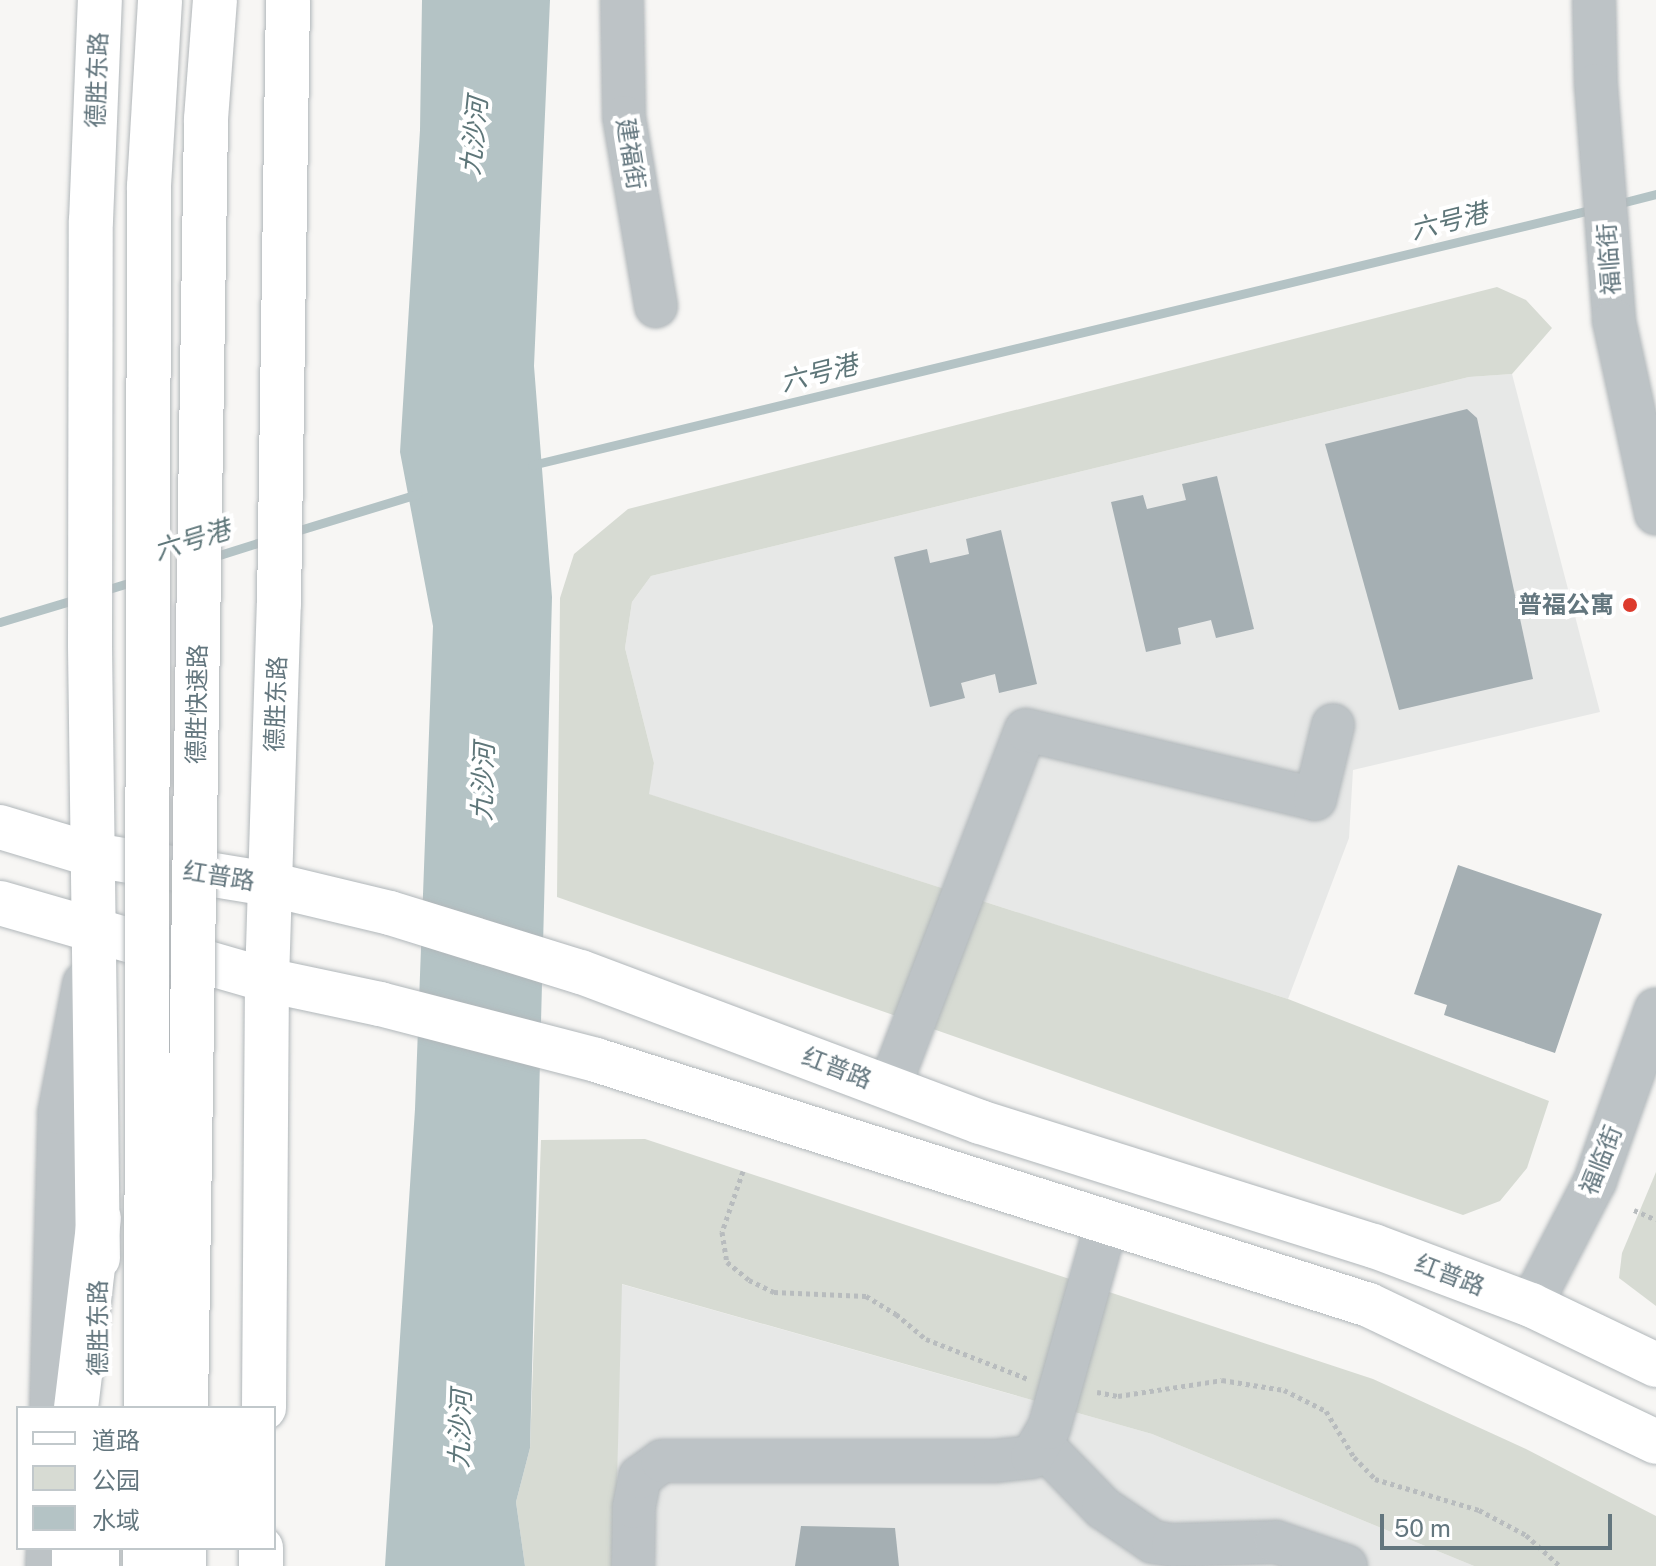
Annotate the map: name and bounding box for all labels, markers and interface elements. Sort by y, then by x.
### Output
street label: 德胜东路 [81,32,113,128]
water label: 九沙河 [454,96,494,176]
street label: 建福街 [611,116,651,192]
water label: 六号港 [1407,196,1491,246]
street label: 福临街 [1592,222,1626,296]
water label: 六号港 [777,348,861,398]
water label: 六号港 [150,514,234,566]
place label: 普福公寓 [1518,591,1614,619]
marker: 普福公寓 [1621,596,1639,614]
street label: 德胜快速路 [182,644,212,764]
street label: 德胜东路 [260,656,292,752]
water label: 九沙河 [466,742,500,822]
street label: 红普路 [181,856,257,896]
street label: 红普路 [798,1042,876,1094]
street label: 福临街 [1574,1121,1628,1199]
street label: 红普路 [1411,1249,1489,1301]
street label: 德胜东路 [84,1280,112,1376]
water label: 九沙河 [443,1389,477,1469]
legend [16,1406,276,1550]
text: 道路 [92,1426,140,1454]
text: 公园 [92,1466,140,1494]
scale bar [1384,1498,1616,1548]
text: 水域 [92,1506,140,1534]
text: 50 m [1394,1514,1451,1542]

